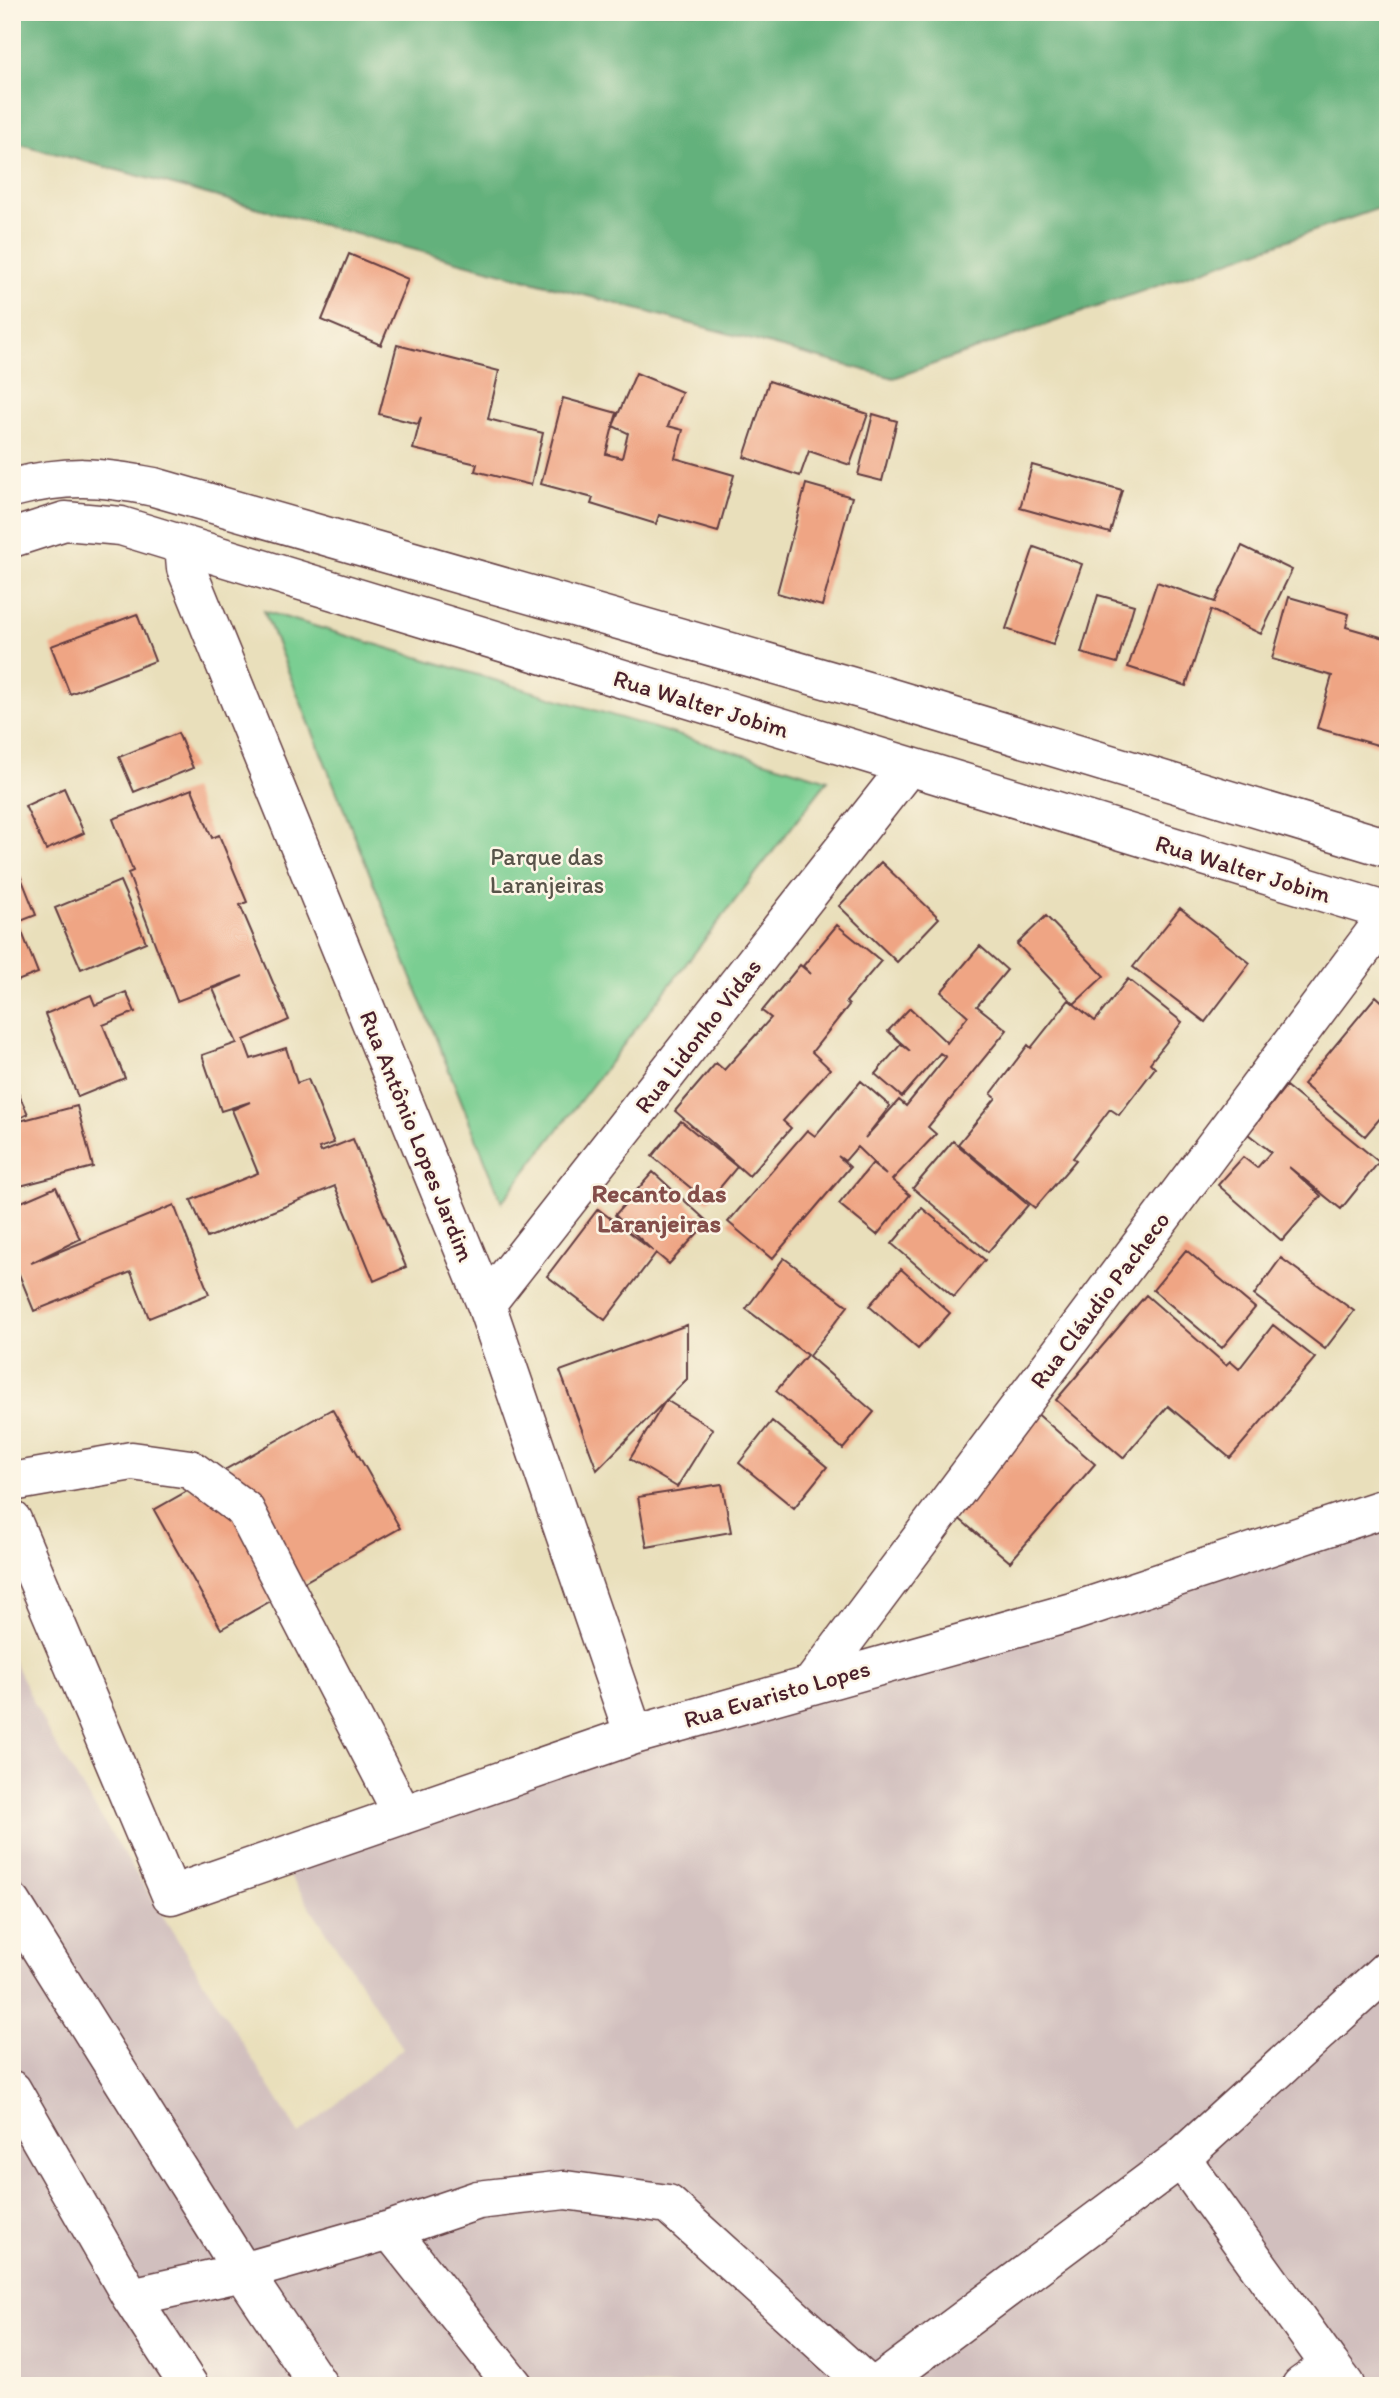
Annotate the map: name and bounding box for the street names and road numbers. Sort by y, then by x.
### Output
street label: Rua Walter Jobim [610,663,792,744]
street label: Rua Walter Jobim [1152,828,1334,909]
street label: Rua Lidonho Vidas [628,952,767,1119]
street label: Rua Antônio Lopes Jardim [354,1006,481,1266]
street label: Rua Cláudio Pacheco [1023,1205,1176,1394]
street label: Rua Evaristo Lopes [680,1653,873,1734]

